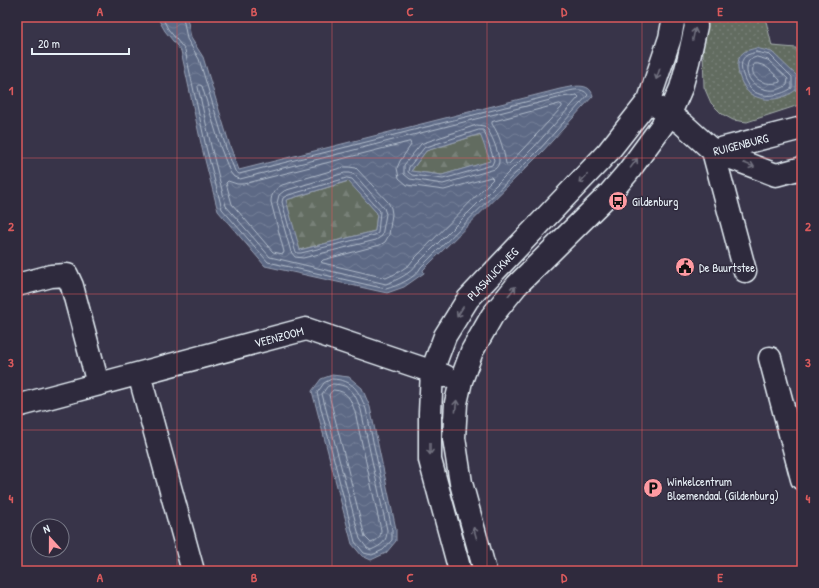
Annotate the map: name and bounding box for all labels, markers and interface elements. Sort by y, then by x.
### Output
text: A [97,2,104,20]
text: B [251,2,258,20]
text: C [406,2,414,20]
text: D [561,2,568,20]
text: E [717,2,723,20]
one-way arrow [690,28,698,41]
scale bar [32,30,129,56]
text: 20 m [38,35,60,52]
one-way arrow [653,68,661,80]
text: 1 [9,81,14,99]
text: 1 [806,81,811,99]
street label: RUIGENBURG [711,129,770,159]
one-way arrow [630,158,639,169]
one-way arrow [743,161,755,169]
one-way arrow [578,174,587,184]
bus stop icon: Gildenburg [607,190,629,212]
place label: Gildenburg [632,193,678,210]
text: 2 [8,217,15,235]
text: 2 [805,217,812,235]
street label: PLASWIJCKWEG [463,243,522,304]
public building icon: De Buurtstee [674,256,696,278]
place label: De Buurtstee [699,259,755,276]
one-way arrow [507,285,516,296]
one-way arrow [456,306,464,317]
street label: VEENZOOM [252,322,305,351]
text: 3 [8,353,14,371]
text: 3 [805,353,811,371]
one-way arrow [453,400,460,413]
one-way arrow [426,442,434,455]
place label: Winkelcentrum Bloemendaal (Gildenburg) [667,473,779,504]
parking icon: Winkelcentrum Bloemendaal (Gildenburg) [642,477,664,499]
text: 4 [9,489,14,507]
text: 4 [806,489,811,507]
north arrow [30,518,70,558]
text: N [41,521,52,536]
one-way arrow [471,527,478,540]
text: A [97,568,104,586]
text: B [251,568,258,586]
text: C [406,568,414,586]
text: D [561,568,568,586]
text: E [717,568,723,586]

